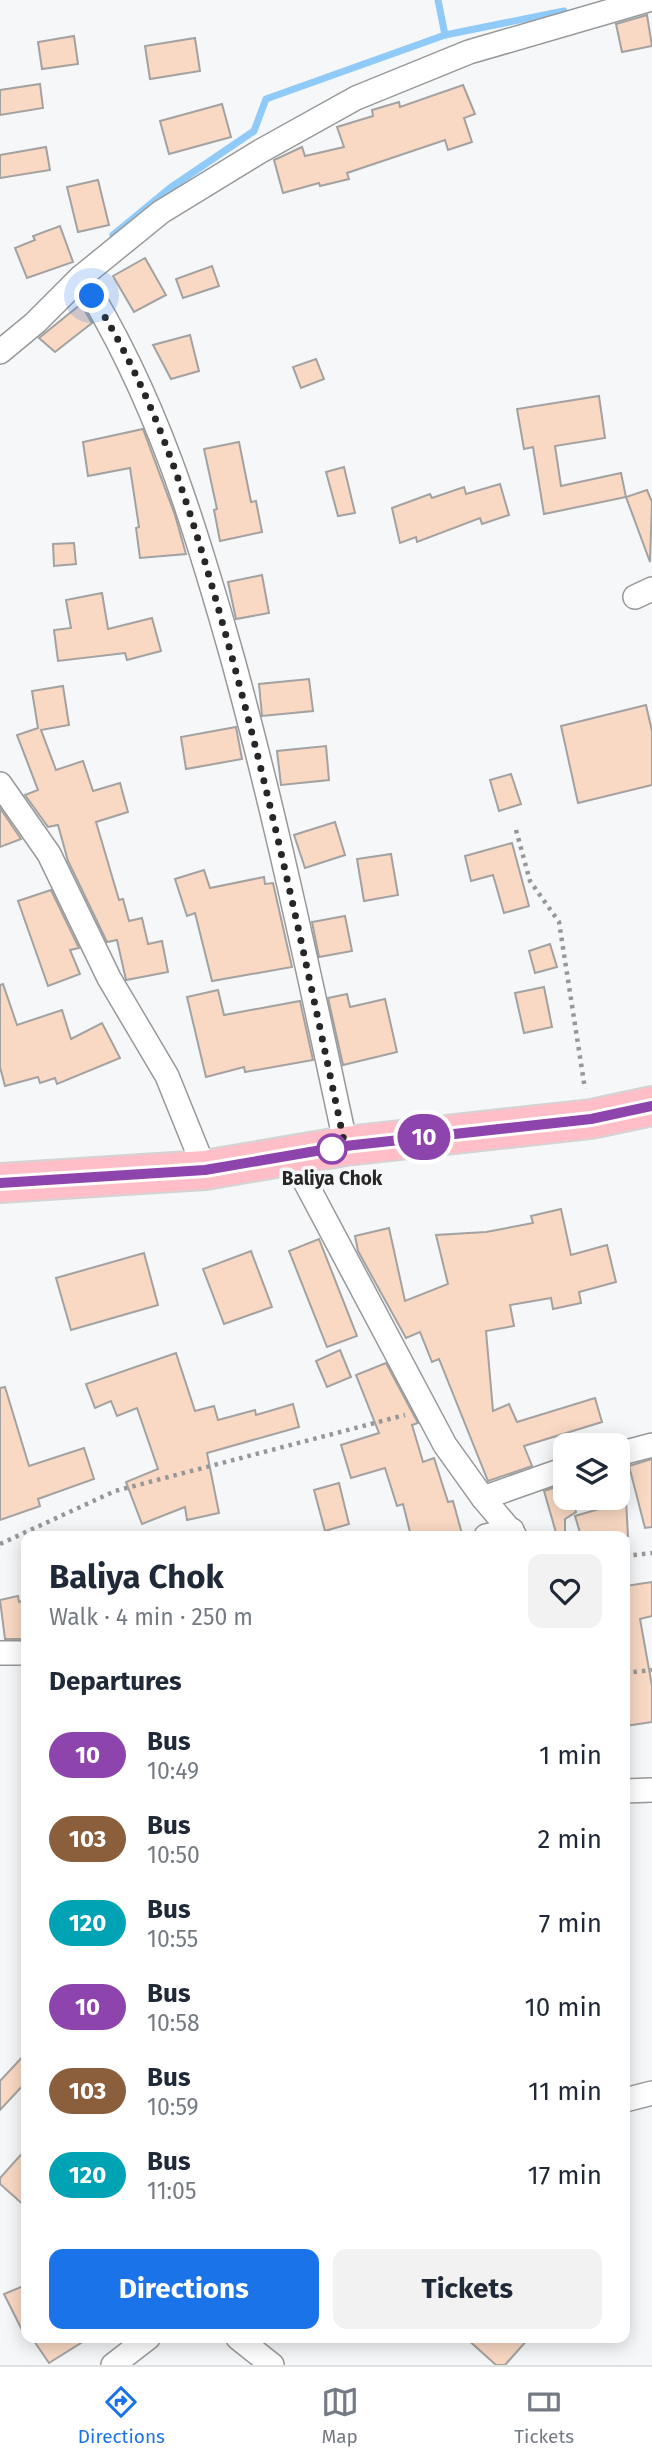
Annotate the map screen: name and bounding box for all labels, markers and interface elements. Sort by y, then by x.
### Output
your location [74,278,109,313]
line badge: 10 [392,1114,456,1160]
text: 10 [411,1123,437,1151]
marker: Baliya Chok [317,1134,347,1164]
place label: Baliya Chok [282,1167,383,1190]
map controls [553,1433,630,1510]
button: layers [553,1433,630,1510]
button: heart [528,1554,602,1628]
text: Baliya Chok [49,1557,224,1597]
text: Walk · 4 min · 250 m [49,1603,253,1631]
text: Departures [49,1666,182,1697]
text: Bus [147,1726,190,1757]
text: 1 min [539,1740,602,1771]
text: 10 [75,1741,100,1769]
text: 10:49 [147,1757,199,1785]
text: Bus [147,1810,190,1841]
text: 2 min [537,1824,602,1855]
text: 103 [69,1825,106,1853]
text: 10:50 [147,1841,200,1869]
text: Bus [147,1894,190,1925]
text: 7 min [539,1908,602,1939]
text: 120 [69,1909,106,1937]
text: 10:55 [147,1925,198,1953]
text: Bus [147,1978,190,2009]
text: 10 min [524,1992,602,2023]
text: 10 [75,1993,100,2021]
text: 10:58 [147,2009,200,2037]
text: Bus [147,2062,190,2093]
text: 11 min [528,2076,602,2107]
text: 103 [69,2077,106,2105]
text: 10:59 [147,2093,199,2121]
text: Bus [147,2146,190,2177]
text: 17 min [527,2160,602,2191]
text: 120 [69,2161,106,2189]
text: 11:05 [147,2177,196,2205]
button: Directions [49,2249,319,2329]
button: Tickets [333,2249,602,2329]
tab: Directions [78,2383,165,2448]
tab: Map [321,2383,359,2448]
tab: Tickets [514,2383,574,2448]

